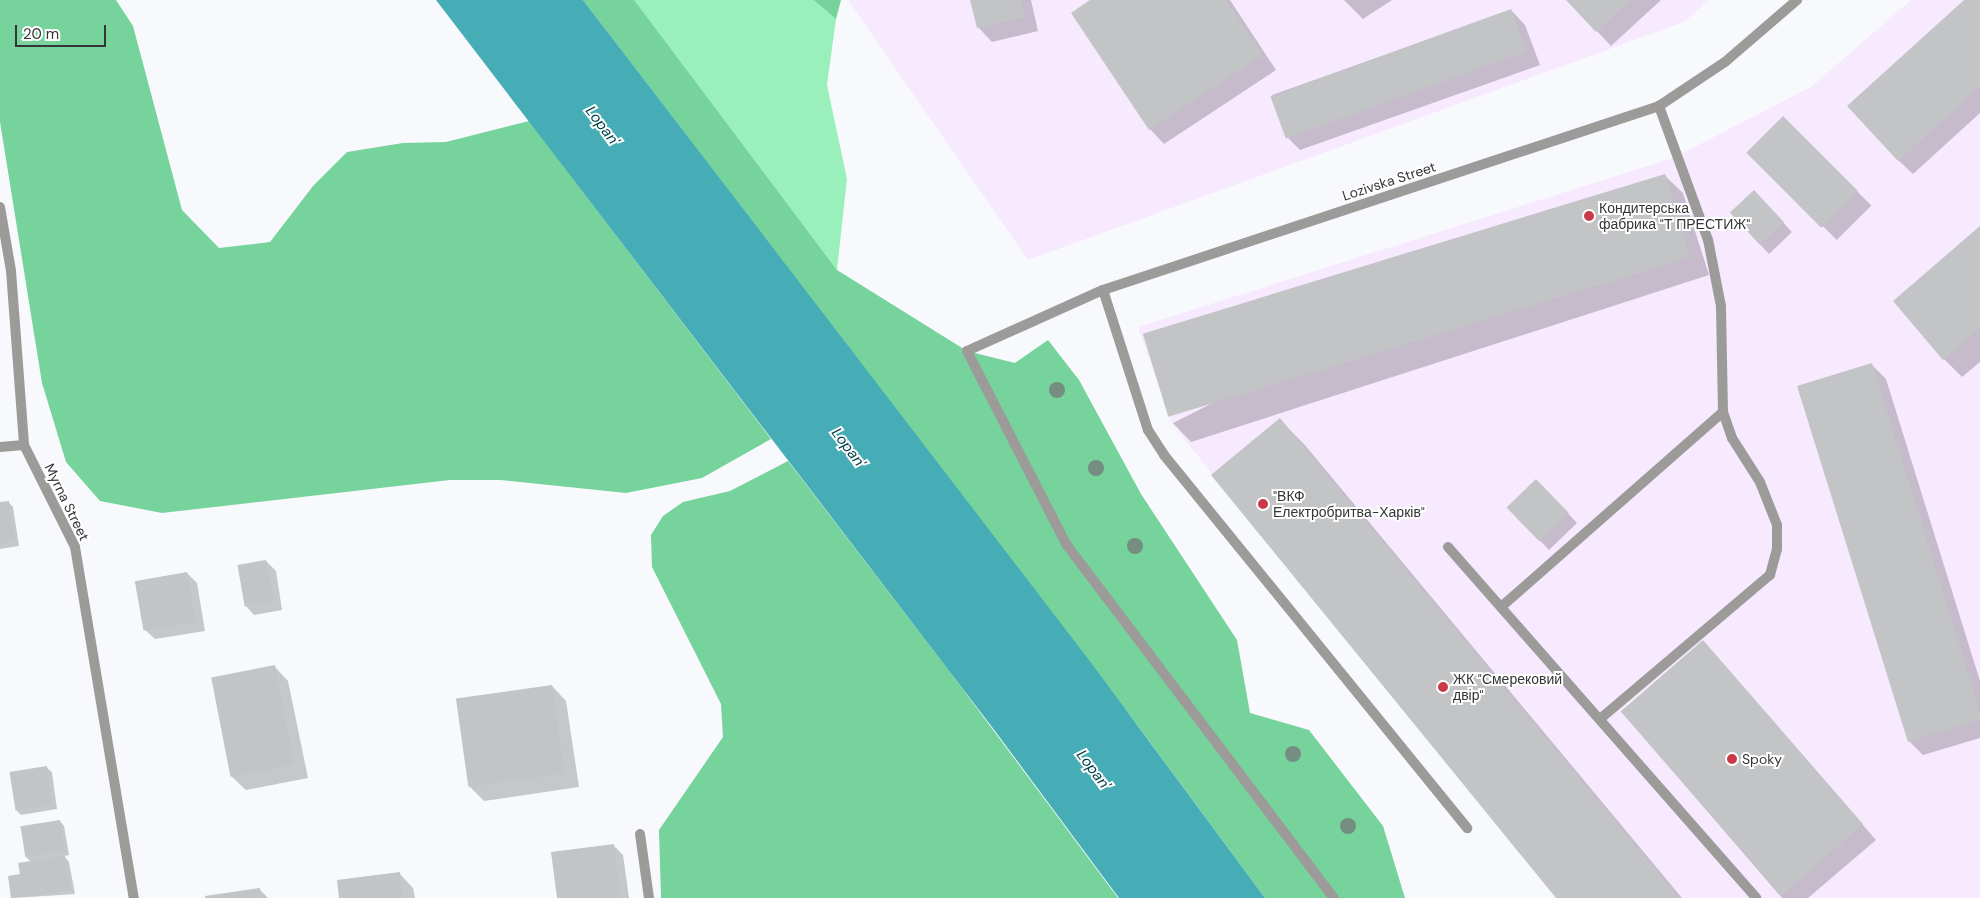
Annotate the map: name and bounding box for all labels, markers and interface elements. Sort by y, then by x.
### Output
scale bar [18,15,109,47]
text: 20 m [23,24,59,44]
water label: Lopan' [581,103,623,149]
street label: Lozivska Street [1340,158,1438,204]
place label: Кондитерська фабрика "Т ПРЕСТИЖ" [1599,200,1750,232]
marker: Кондитерська фабрика "Т ПРЕСТИЖ" [1583,210,1595,222]
water label: Lopan' [827,425,869,471]
street label: Myrna Street [41,461,93,543]
place label: "ВКФ Електробритва-Харків" [1273,488,1425,520]
marker: "ВКФ Електробритва-Харків" [1257,498,1269,510]
place label: ЖК "Смерековий двір" [1453,671,1562,704]
marker: ЖК "Смерековий двір" [1437,681,1449,693]
water label: Lopan' [1072,747,1114,793]
place label: Spoky [1742,751,1782,767]
marker: Spoky [1726,753,1738,765]

